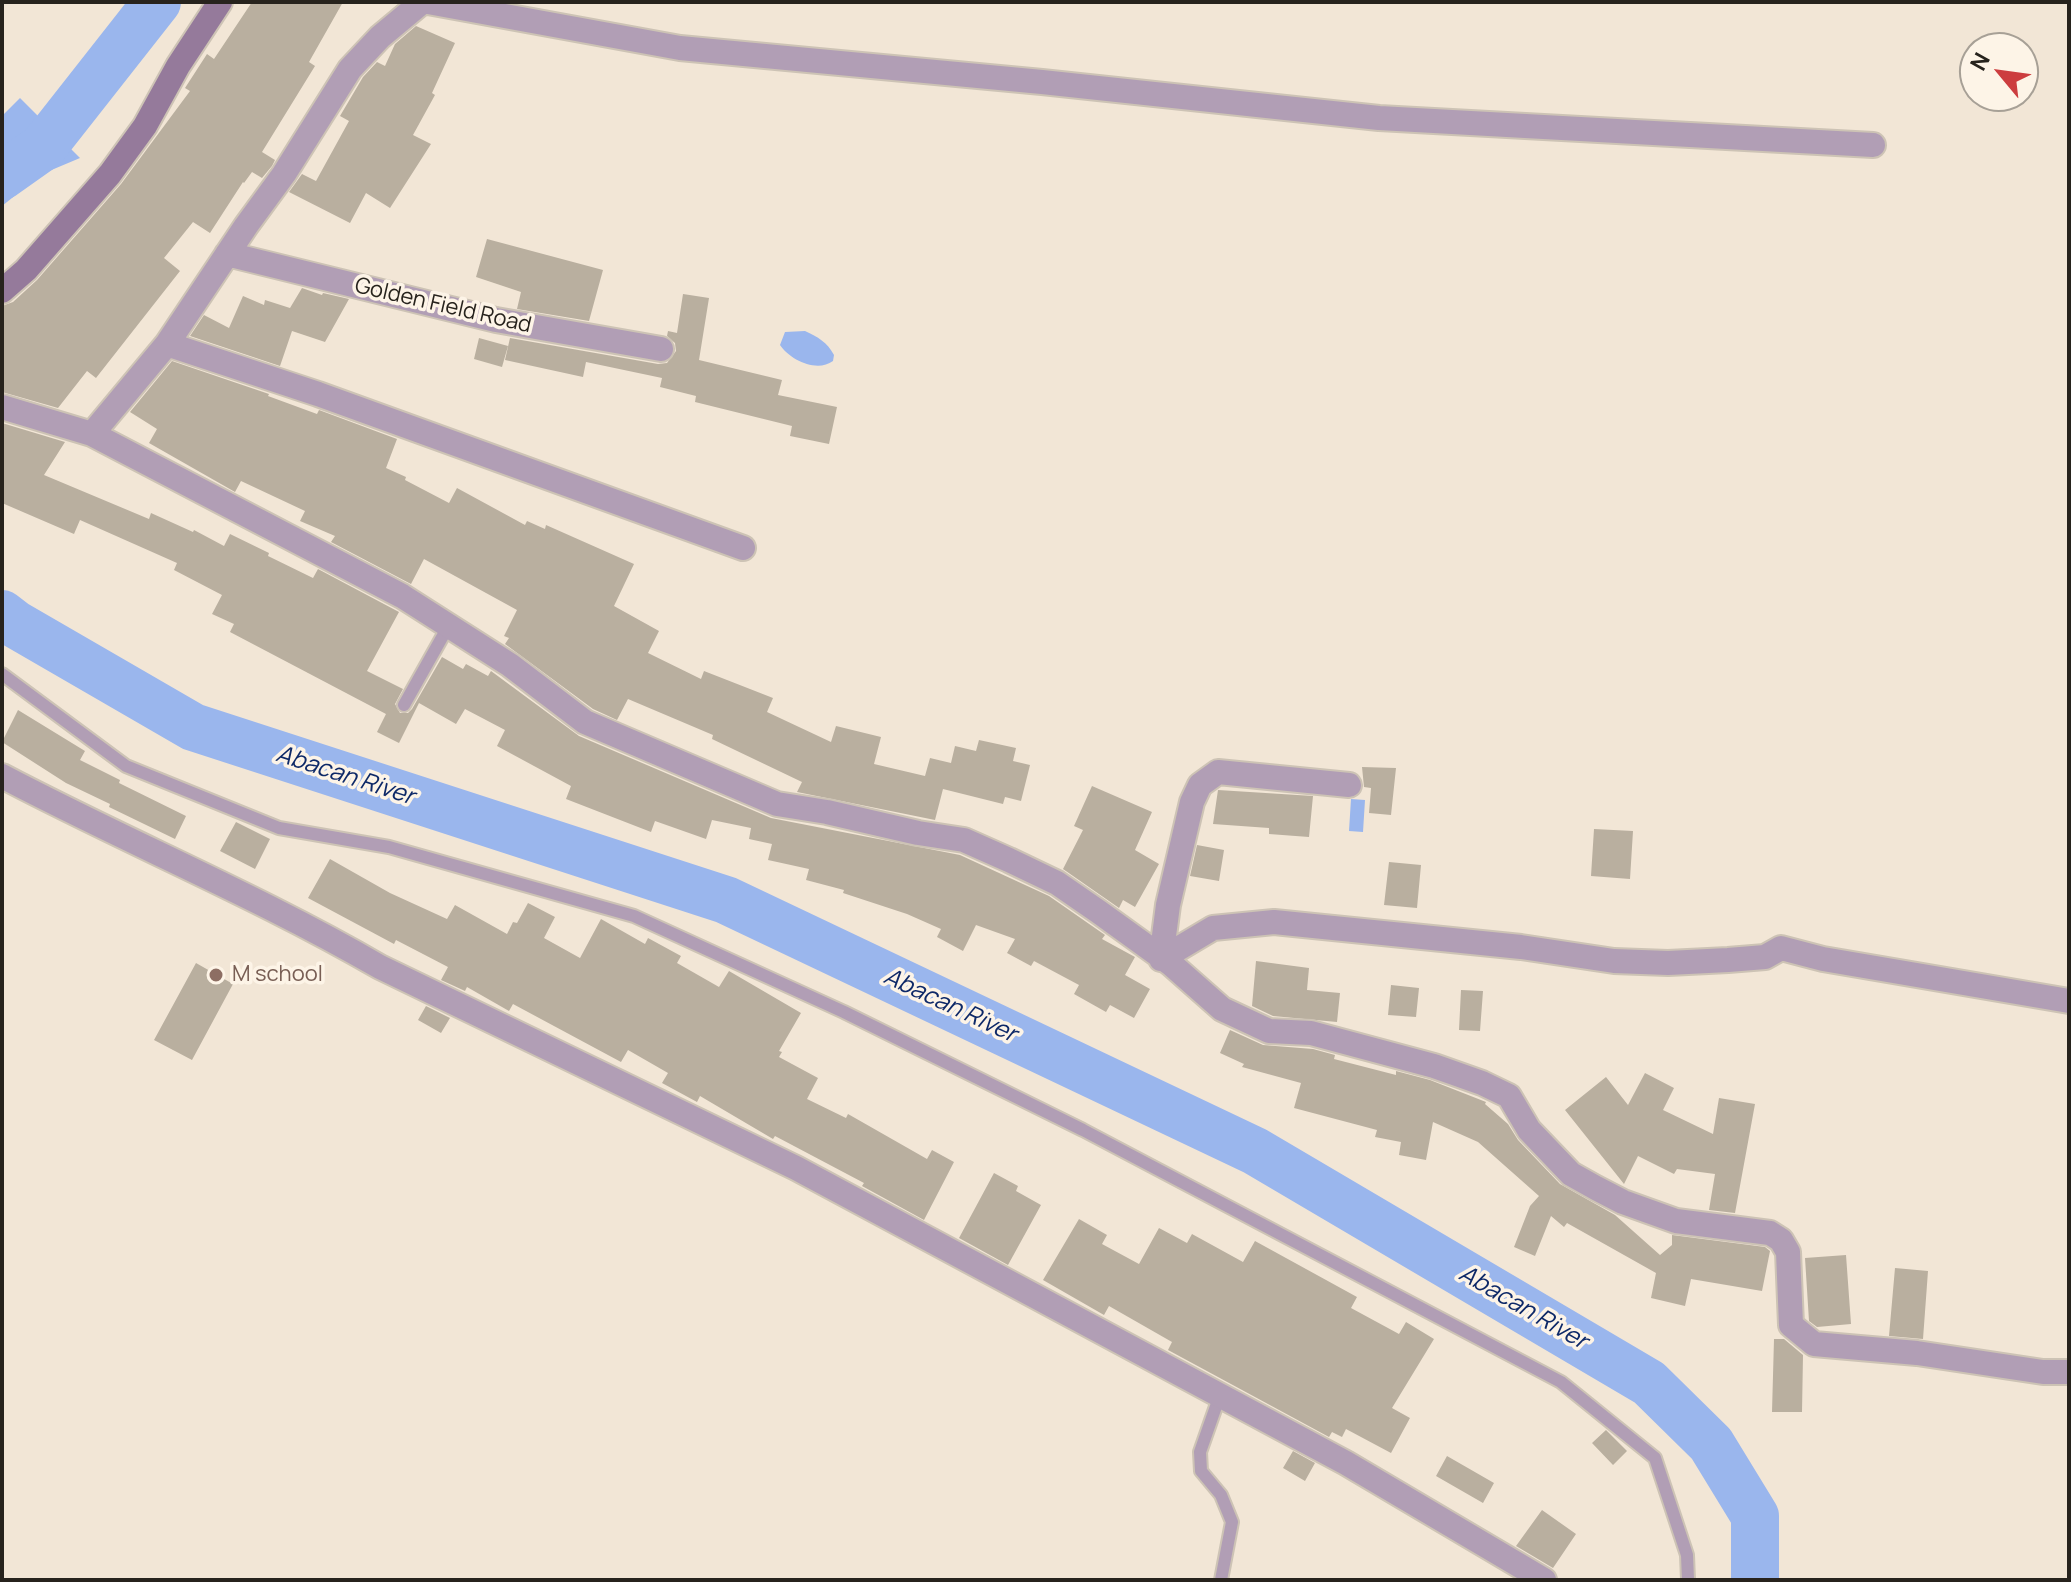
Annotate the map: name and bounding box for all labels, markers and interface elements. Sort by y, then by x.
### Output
north arrow [1959,32,2039,112]
text: N [1963,47,1997,76]
street label: Golden Field Road [352,273,534,339]
water label: Abacan River [272,740,418,812]
place label: M school [232,962,323,988]
water label: Abacan River [879,963,1021,1049]
marker: M school [207,966,225,984]
water label: Abacan River [1454,1260,1592,1356]

